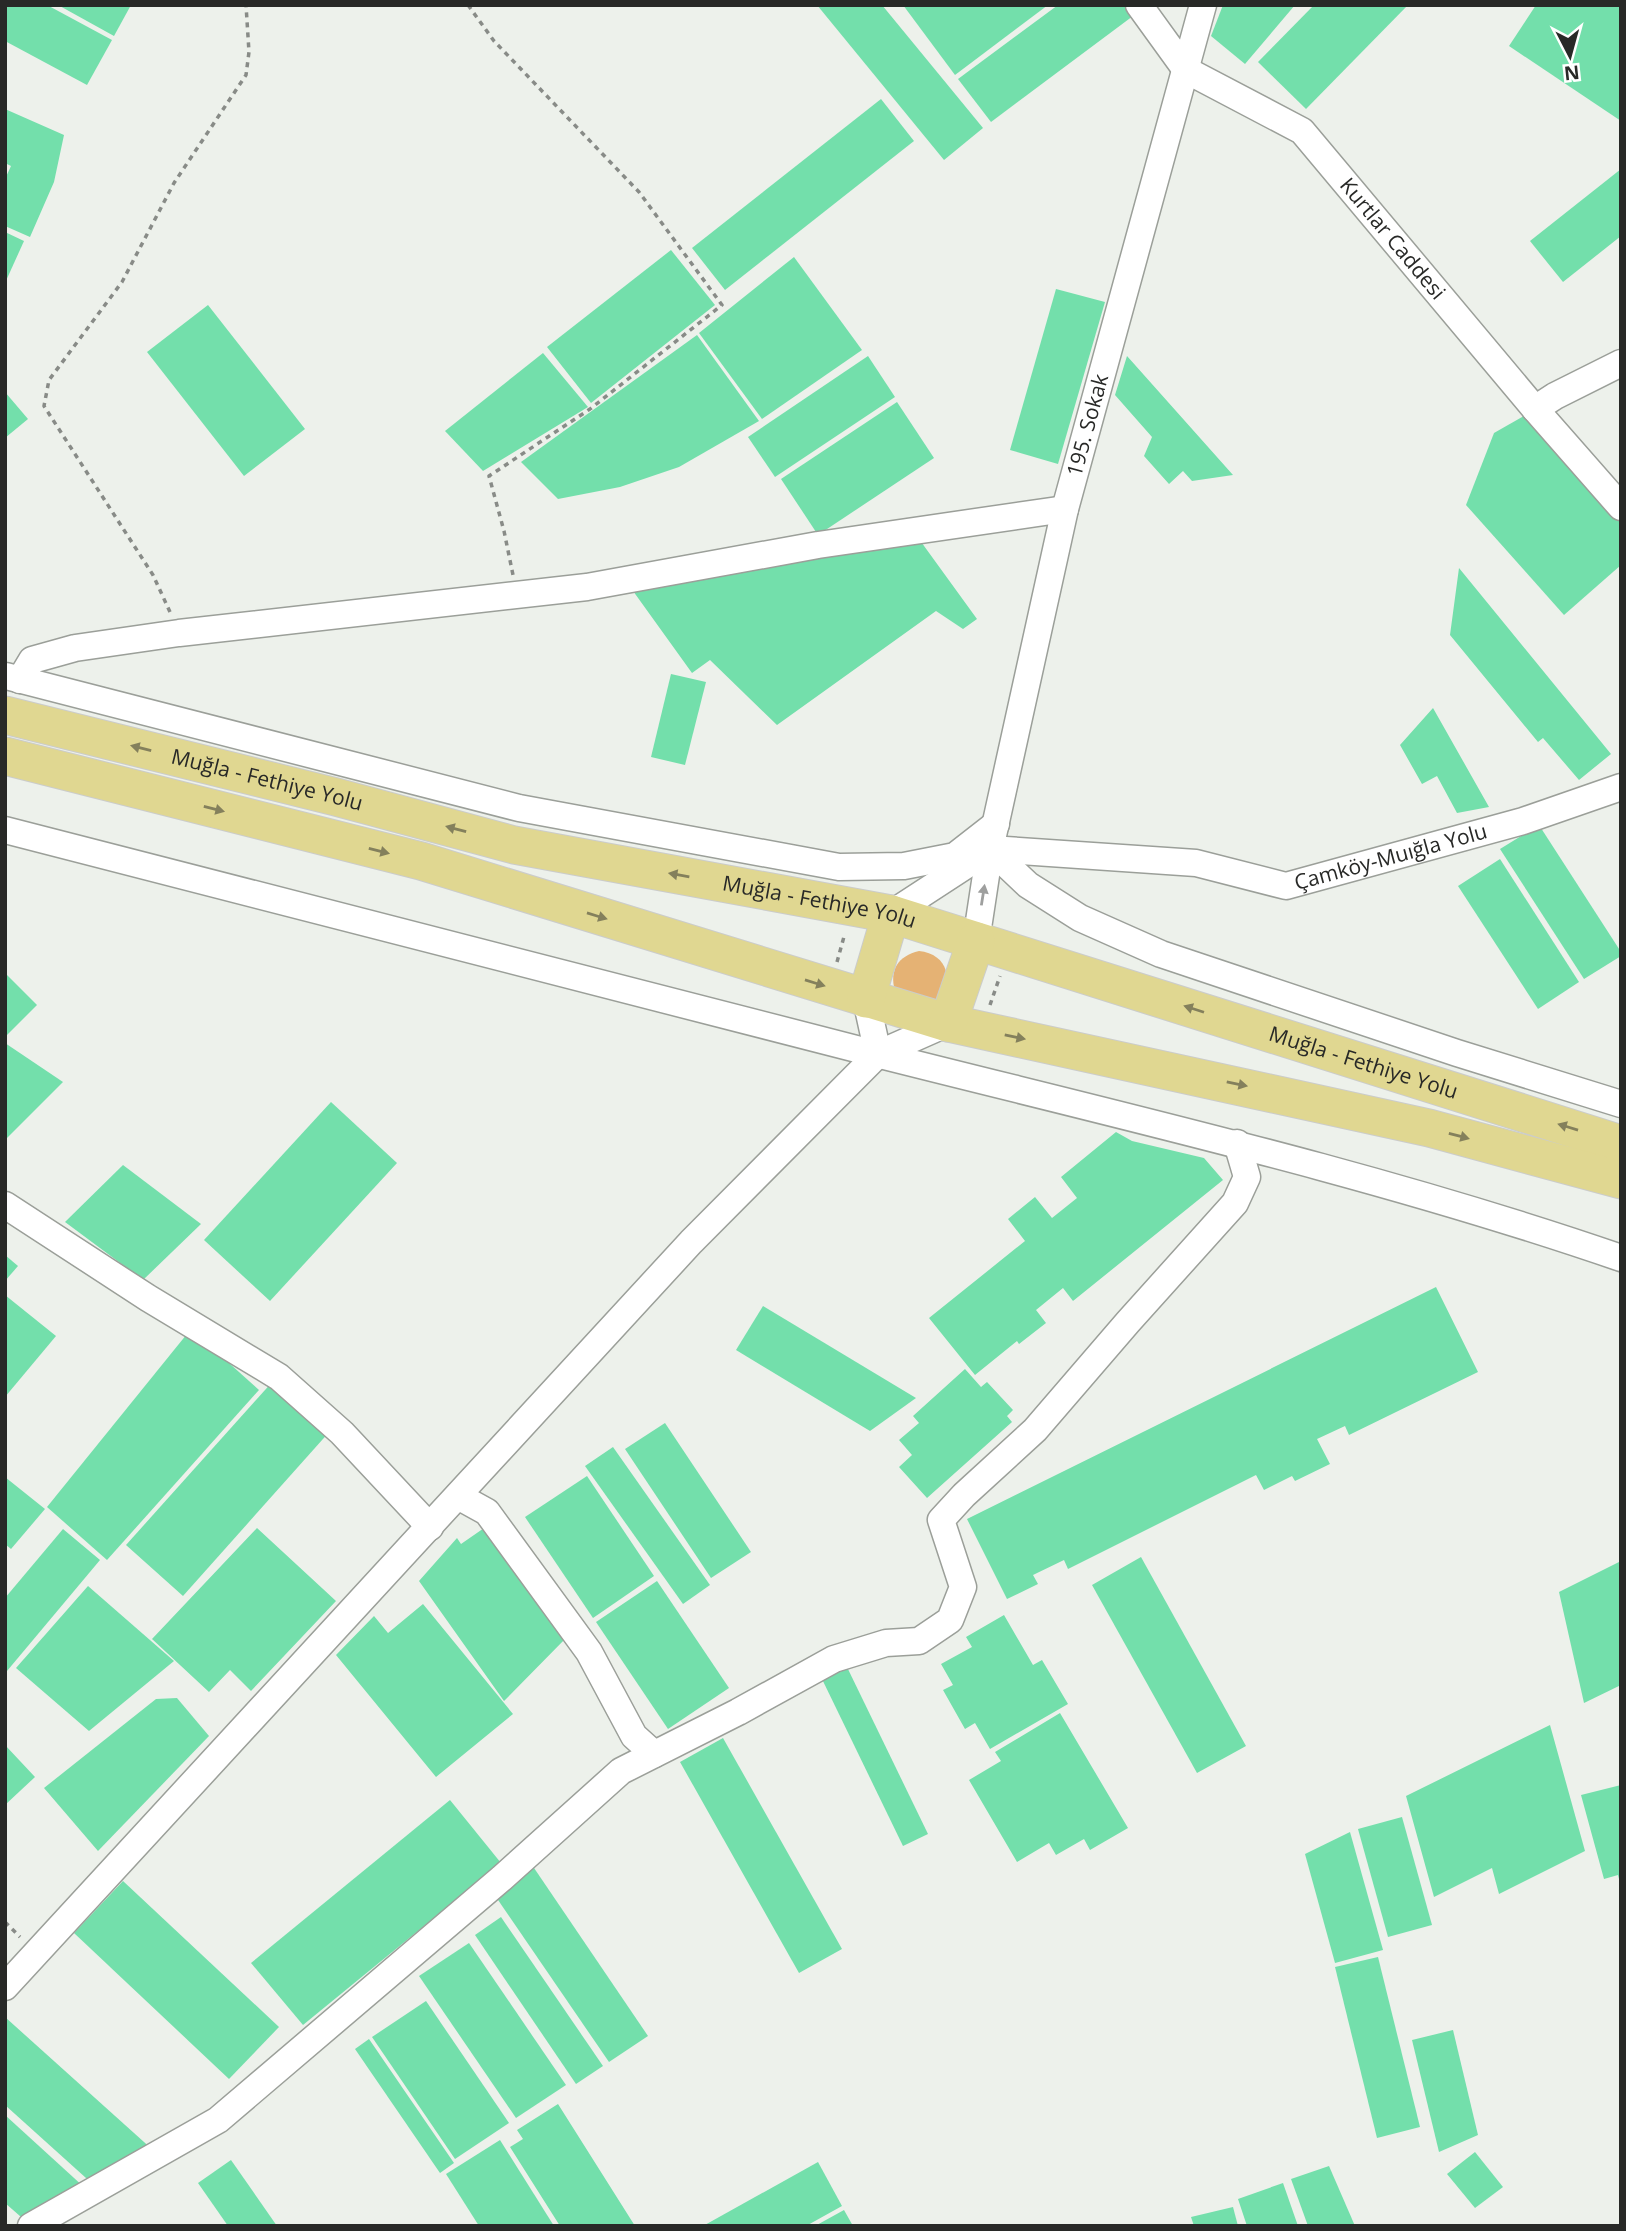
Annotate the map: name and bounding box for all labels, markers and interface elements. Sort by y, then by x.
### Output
north arrow [1535,21,1605,91]
text: N [1563,59,1581,87]
street label: Kurtlar Caddesi [1334,171,1452,305]
street label: 195. Sokak [1060,371,1114,479]
one-way arrow [130,742,152,753]
street label: Muğla - Fethiye Yolu [169,742,366,817]
one-way arrow [203,804,225,815]
street label: Çamköy-Muığla Yolu [1291,816,1490,896]
one-way arrow [445,823,467,834]
one-way arrow [368,846,390,857]
street label: Muğla - Fethiye Yolu [721,868,920,934]
one-way arrow [668,869,690,880]
one-way arrow [978,884,989,906]
one-way arrow [587,911,608,921]
one-way arrow [804,978,825,989]
one-way arrow [1183,1004,1204,1014]
street label: Muğla - Fethiye Yolu [1266,1019,1462,1105]
one-way arrow [1004,1032,1026,1043]
one-way arrow [1226,1079,1248,1090]
one-way arrow [1558,1122,1579,1132]
one-way arrow [1448,1131,1470,1142]

